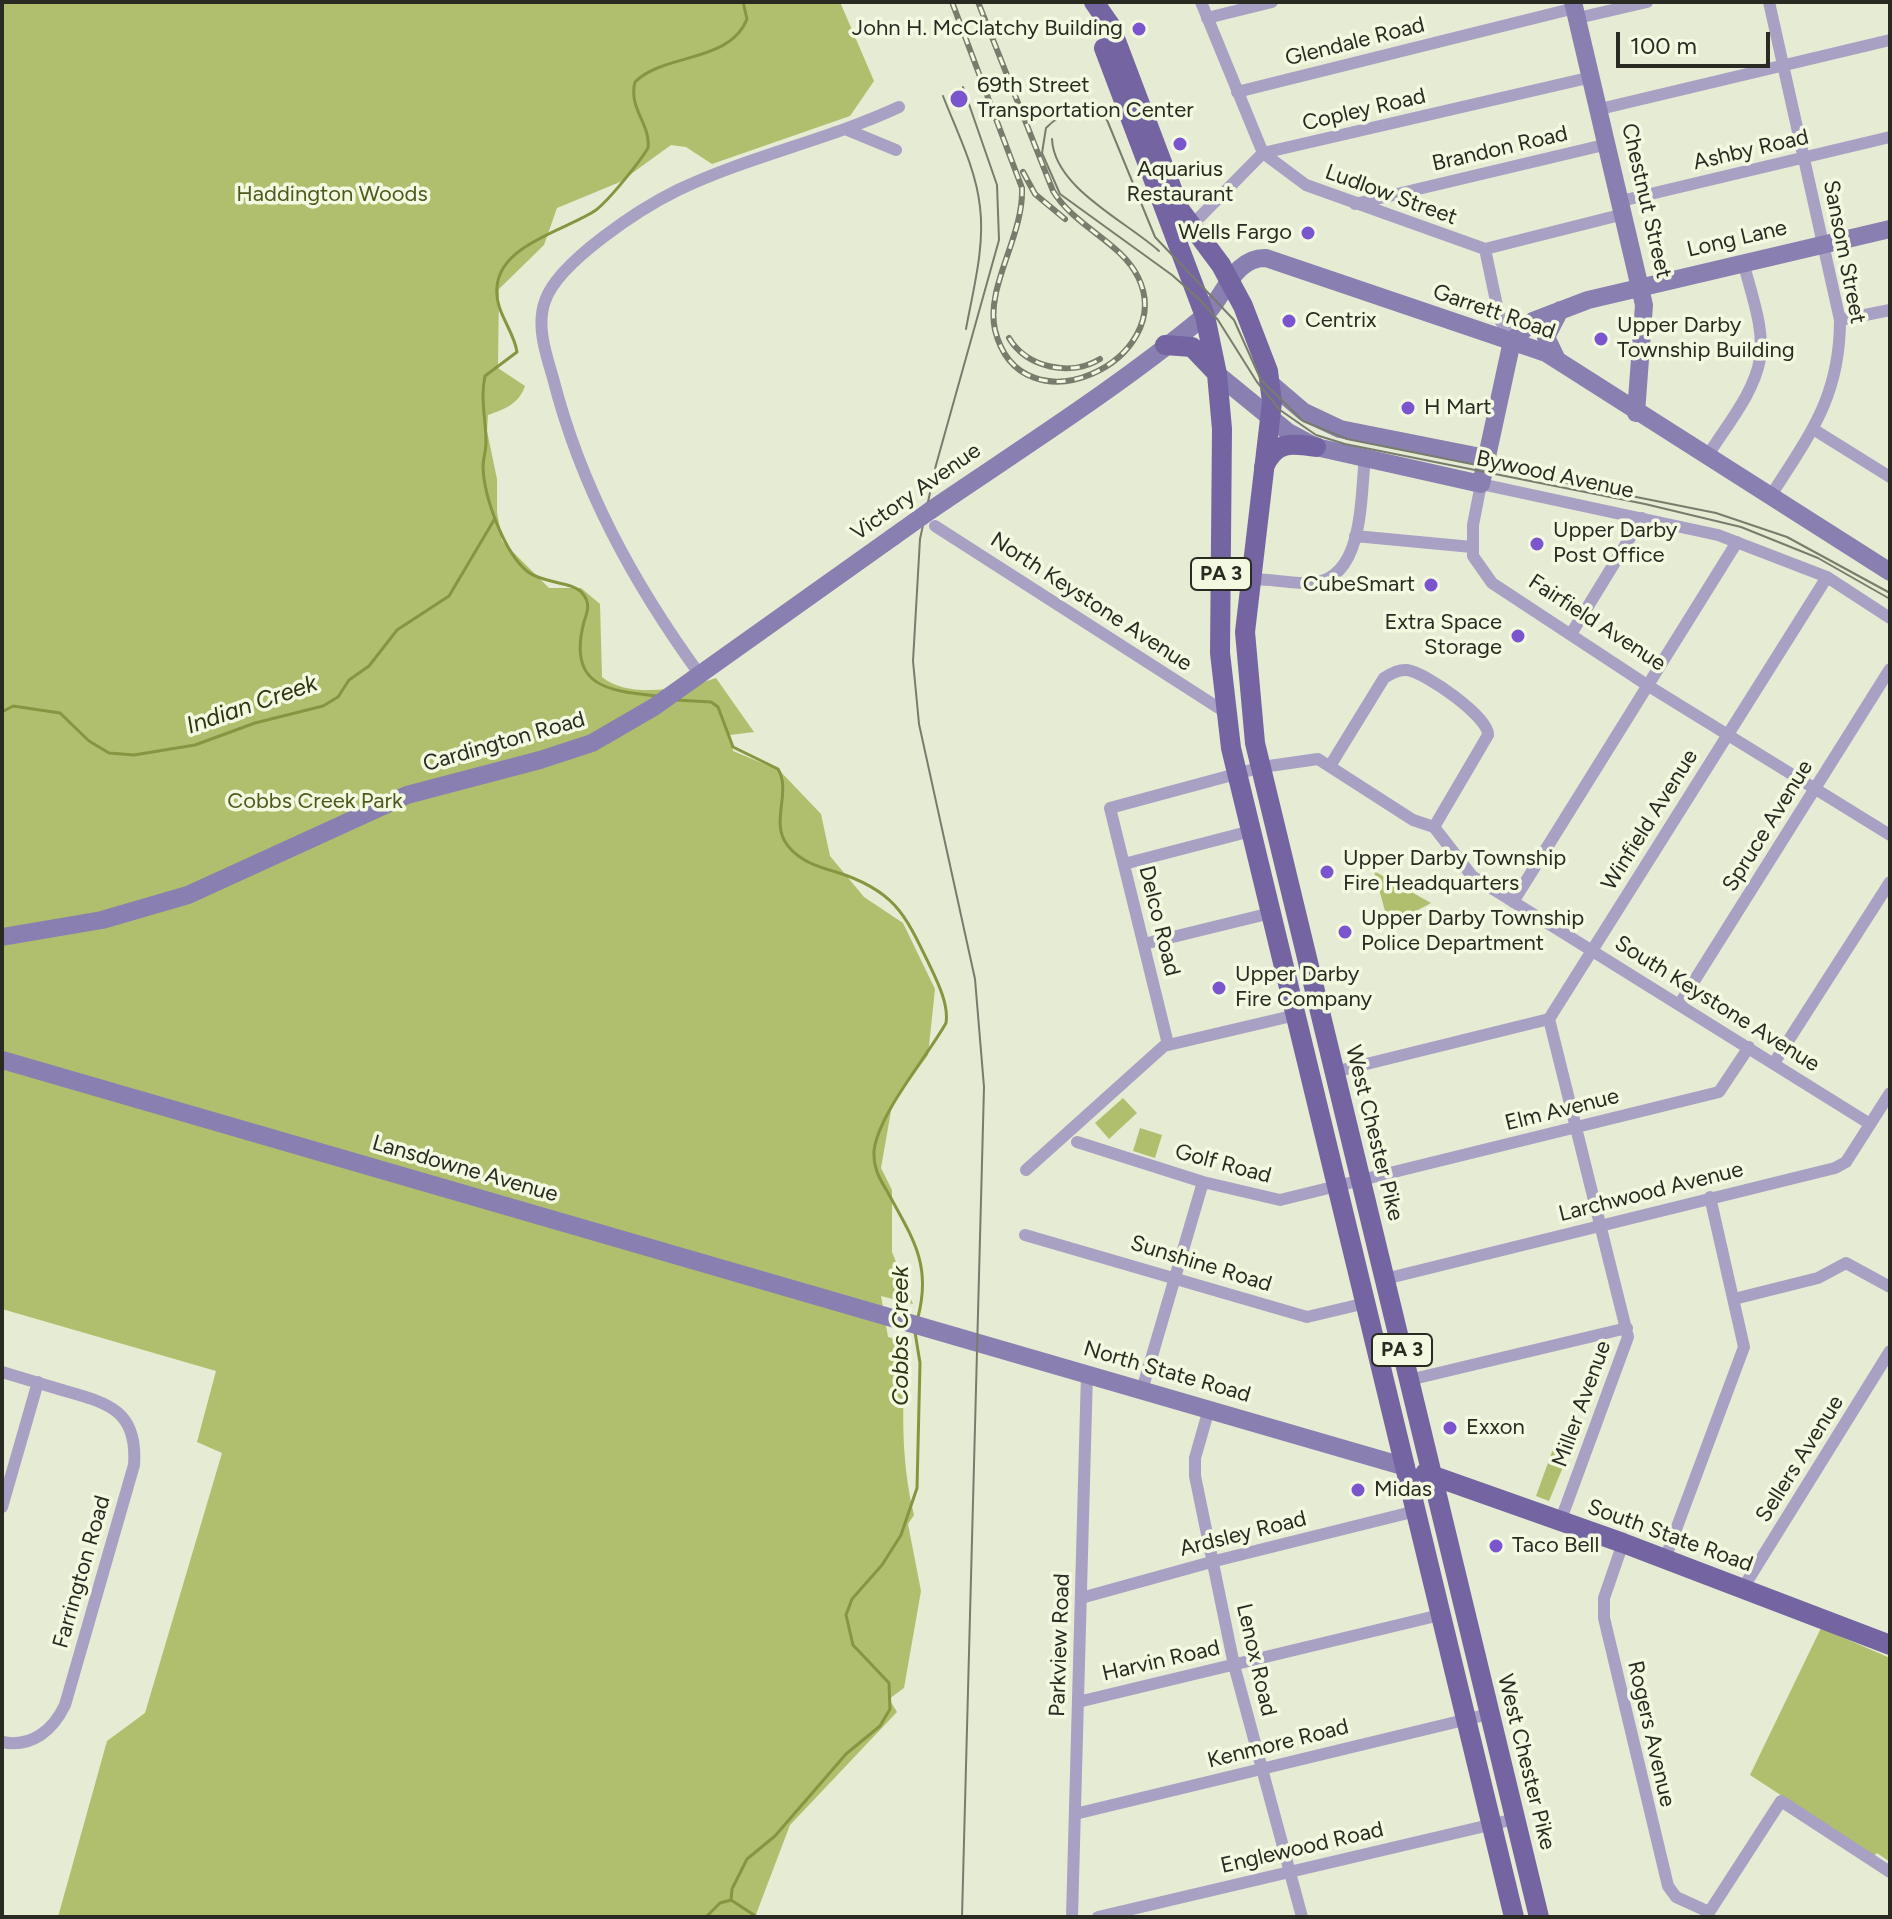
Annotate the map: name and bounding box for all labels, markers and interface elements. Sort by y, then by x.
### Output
street label: Glendale Road [1282,12,1428,72]
place label: John H. McClatchy Building [852,16,1123,42]
scale bar [1620,16,1774,66]
marker: John H. McClatchy Building [1130,20,1148,38]
text: 100 m [1630,31,1697,60]
place label: 69th Street Transportation Center [977,73,1194,124]
street label: Copley Road [1300,83,1428,137]
marker: 69th Street Transportation Center [948,88,970,110]
street label: Brandon Road [1430,121,1570,177]
street label: Chestnut Street [1615,121,1677,281]
street label: Ashby Road [1691,124,1811,176]
marker: Aquarius Restaurant [1171,135,1189,153]
place label: Aquarius Restaurant [1126,157,1234,208]
street label: Ludlow Street [1322,159,1460,231]
street label: Sansom Street [1817,178,1871,326]
park label: Haddington Woods [236,182,428,208]
street label: Long Lane [1684,215,1790,263]
place label: Wells Fargo [1178,220,1292,246]
marker: Wells Fargo [1299,224,1317,242]
street label: Garrett Road [1429,279,1559,345]
place label: Centrix [1305,308,1376,334]
marker: Centrix [1280,312,1298,330]
place label: Upper Darby Township Building [1617,313,1795,364]
marker: Upper Darby Township Building [1592,330,1610,348]
place label: H Mart [1424,395,1492,421]
marker: H Mart [1399,399,1417,417]
street label: Victory Avenue [846,438,986,546]
street label: Bywood Avenue [1474,445,1636,505]
place label: Upper Darby Post Office [1553,518,1677,570]
street label: North Keystone Avenue [985,527,1197,677]
marker: Upper Darby Post Office [1528,535,1546,553]
road number: PA 3 [1191,558,1251,590]
street label: Fairfield Avenue [1523,569,1671,677]
place label: CubeSmart [1303,572,1415,598]
marker: CubeSmart [1422,576,1440,594]
place label: Extra Space Storage [1384,610,1502,662]
marker: Extra Space Storage [1509,627,1527,645]
water label: Indian Creek [183,669,321,741]
street label: Cardington Road [420,706,588,778]
street label: Winfield Avenue [1596,745,1704,895]
street label: Spruce Avenue [1717,755,1819,897]
park label: Cobbs Creek Park [227,789,403,815]
place label: Upper Darby Township Fire Headquarters [1343,846,1566,898]
street label: Delco Road [1133,863,1185,979]
marker: Upper Darby Township Fire Headquarters [1318,863,1336,881]
place label: Upper Darby Township Police Department [1361,906,1584,958]
marker: Upper Darby Township Police Department [1336,923,1354,941]
street label: South Keystone Avenue [1610,930,1824,1078]
place label: Upper Darby Fire Company [1235,962,1372,1014]
marker: Upper Darby Fire Company [1210,979,1228,997]
street label: West Chester Pike [1339,1042,1409,1224]
street label: Elm Avenue [1502,1083,1622,1137]
street label: Lansdowne Avenue [369,1130,561,1208]
street label: Golf Road [1172,1139,1274,1189]
street label: Larchwood Avenue [1556,1156,1746,1228]
street label: Sunshine Road [1127,1230,1275,1298]
water label: Cobbs Creek [887,1266,915,1406]
road number: PA 3 [1372,1334,1432,1366]
street label: North State Road [1080,1336,1254,1408]
street label: Miller Avenue [1547,1337,1617,1471]
street label: Sellers Avenue [1750,1391,1850,1527]
place label: Exxon [1466,1415,1525,1441]
marker: Exxon [1441,1419,1459,1437]
place label: Midas [1374,1477,1432,1503]
marker: Midas [1349,1481,1367,1499]
street label: Farrington Road [48,1493,116,1651]
street label: South State Road [1584,1494,1756,1578]
street label: Ardsley Road [1177,1506,1309,1562]
place label: Taco Bell [1512,1533,1599,1559]
marker: Taco Bell [1487,1537,1505,1555]
street label: Parkview Road [1044,1573,1076,1717]
street label: Lenox Road [1230,1601,1282,1719]
street label: Harvin Road [1100,1635,1222,1687]
street label: Rogers Avenue [1621,1658,1681,1810]
street label: West Chester Pike [1491,1671,1561,1853]
street label: Kenmore Road [1205,1714,1351,1774]
street label: Englewood Road [1218,1816,1386,1880]

